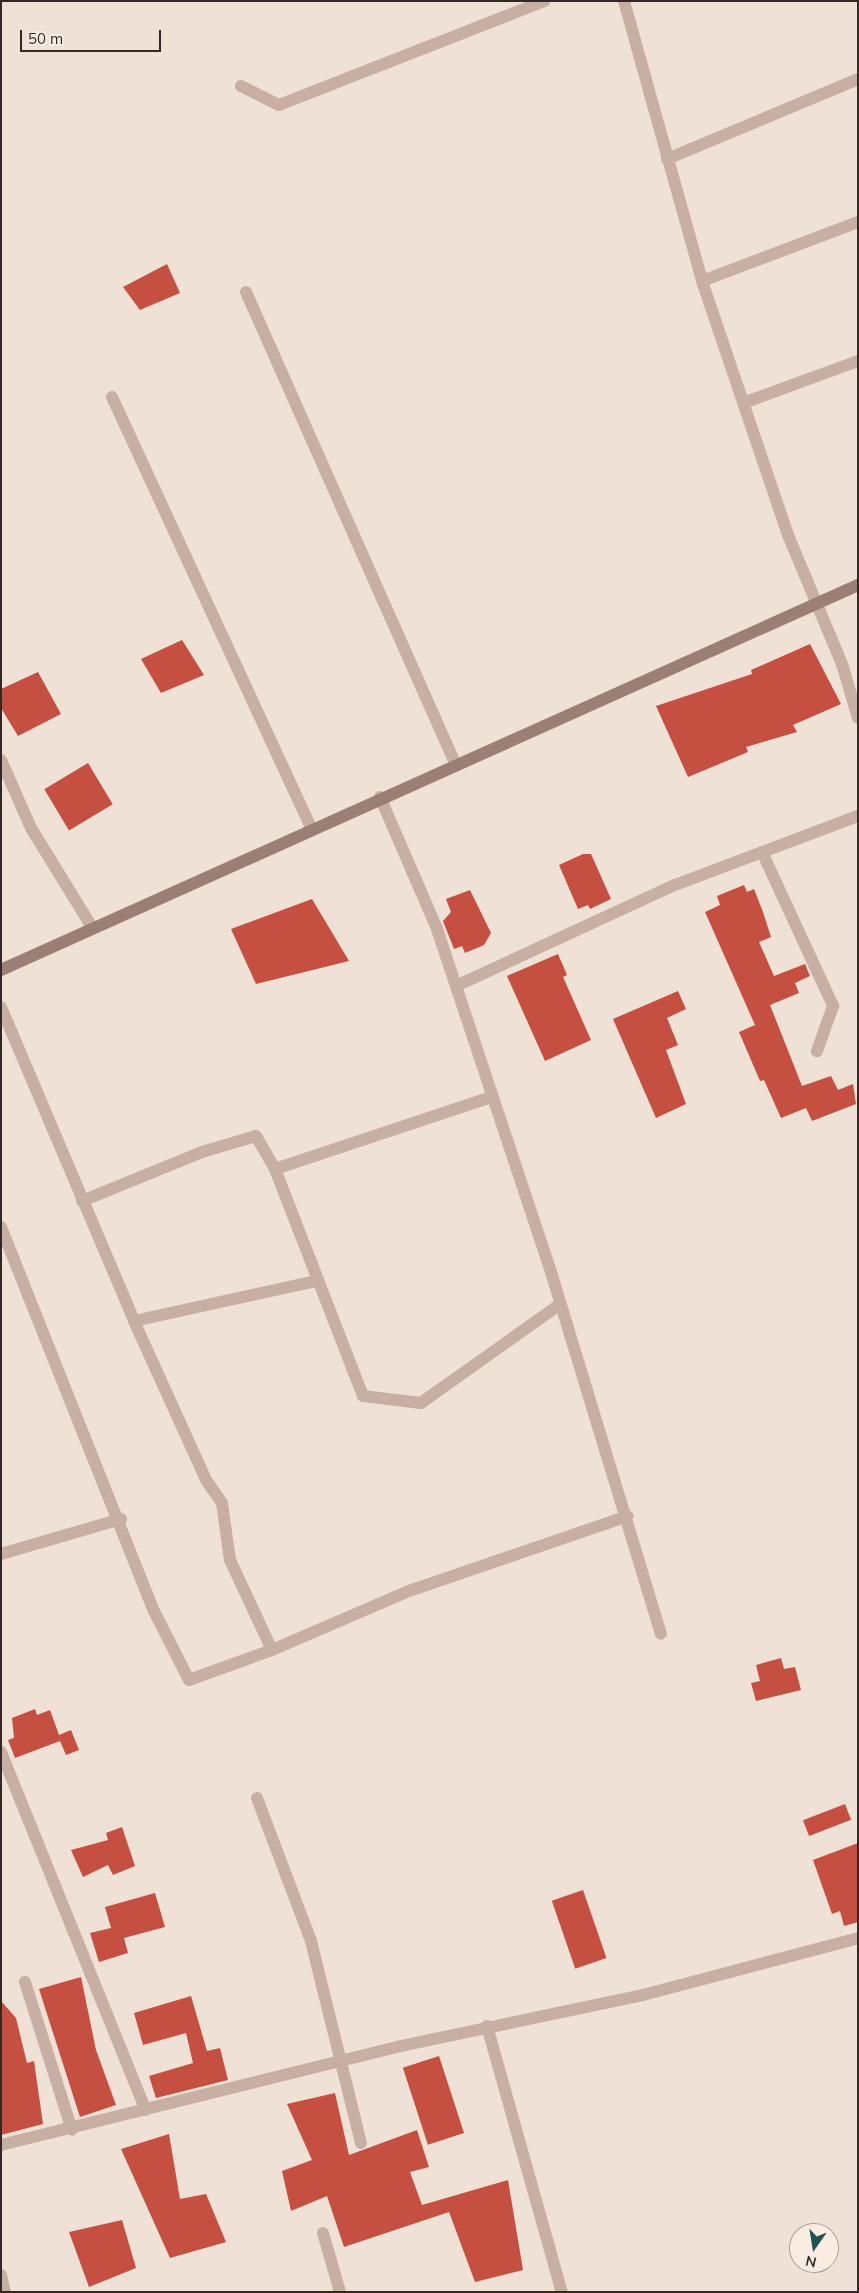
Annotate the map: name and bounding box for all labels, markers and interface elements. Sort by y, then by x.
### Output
scale bar [22,20,164,52]
text: 50 m [28,29,63,48]
north arrow [789,2223,839,2273]
text: N [804,2252,818,2272]

